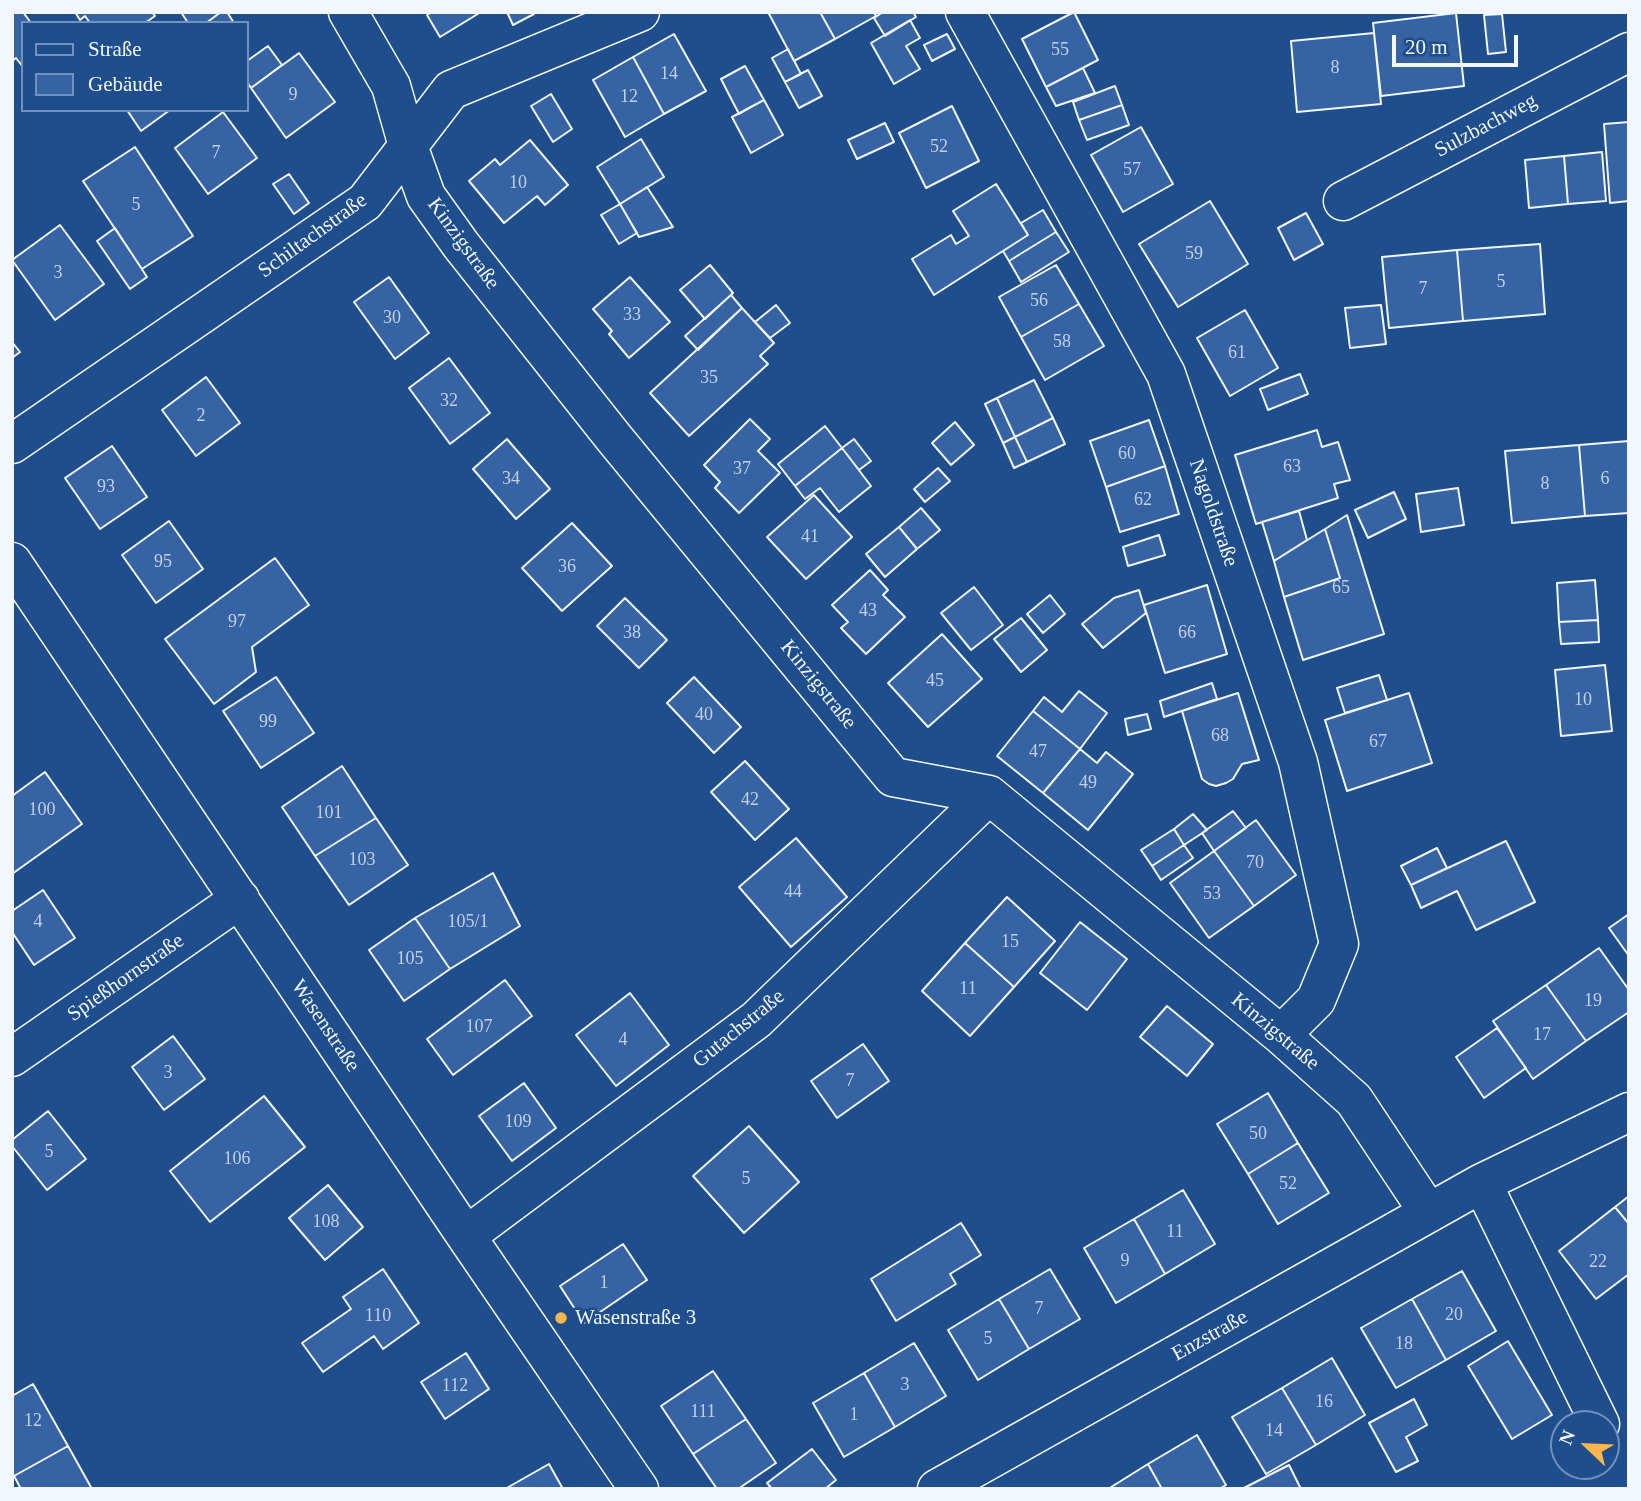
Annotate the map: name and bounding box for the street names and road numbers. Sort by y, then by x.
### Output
street label: Sulzbachweg [1431,89,1541,163]
street label: Schiltachstraße [254,188,372,284]
street label: Kinzigstraße [421,193,505,295]
street label: Nagoldstraße [1183,456,1243,570]
street label: Kinzigstraße [774,635,862,735]
street label: Spießhornstraße [63,929,189,1027]
street label: Wasenstraße [285,975,365,1077]
street label: Gutachstraße [688,984,790,1074]
street label: Kinzigstraße [1226,988,1324,1076]
street label: Enzstraße [1168,1305,1252,1367]

